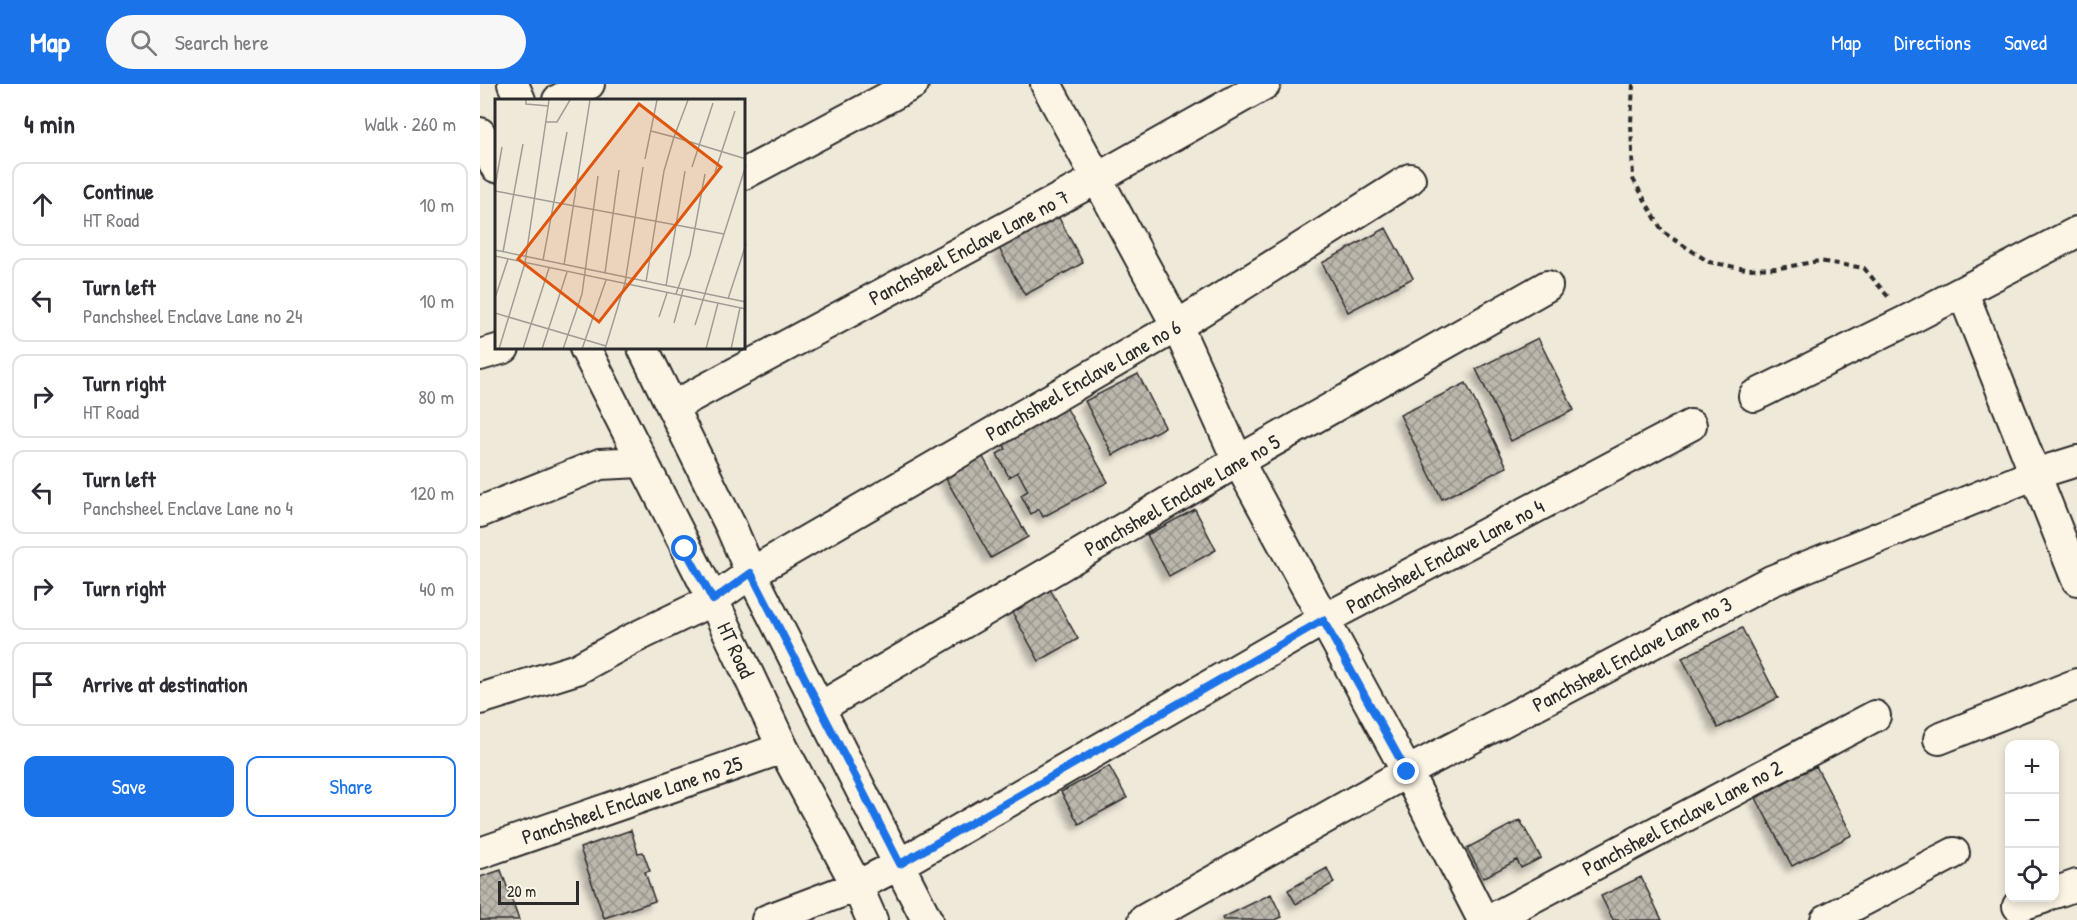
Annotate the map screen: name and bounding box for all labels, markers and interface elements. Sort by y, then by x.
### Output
search box [106,15,526,69]
text: Map [30,23,70,61]
icon: search [127,26,160,59]
text: Search here [175,27,269,57]
text: Map [1831,28,1861,57]
text: Directions [1894,28,1971,57]
text: Saved [2004,28,2047,57]
inset map [495,99,746,350]
text: 4 min [24,106,75,141]
text: Walk · 260 m [365,110,456,137]
text: Continue [83,176,154,206]
street label: Panchsheel Enclave Lane no 7 [864,182,1074,312]
icon: ahead [26,188,59,221]
text: 10 m [420,191,454,218]
text: HT Road [83,206,139,233]
text: Turn left [83,272,156,302]
icon: left [26,284,59,317]
text: 10 m [420,287,454,314]
text: Panchsheel Enclave Lane no 24 [83,302,302,329]
street label: Panchsheel Enclave Lane no 6 [980,312,1186,448]
text: Turn right [83,368,166,398]
icon: right [26,380,59,413]
text: 80 m [418,383,454,410]
text: HT Road [83,398,139,425]
street label: Panchsheel Enclave Lane no 5 [1079,427,1285,563]
text: Turn left [83,464,156,494]
icon: left [26,476,59,509]
text: 120 m [410,479,454,506]
street label: Panchsheel Enclave Lane no 4 [1341,491,1549,621]
text: Panchsheel Enclave Lane no 4 [83,494,293,521]
route start [671,535,697,561]
icon: right [26,572,59,605]
text: Turn right [83,573,166,603]
text: 40 m [419,575,454,602]
street label: Panchsheel Enclave Lane no 3 [1527,589,1737,719]
street label: HT Road [710,617,762,683]
icon: arrive [26,668,59,701]
text: Arrive at destination [83,669,248,699]
map controls [2005,740,2059,902]
button: + [2005,740,2059,794]
street label: Panchsheel Enclave Lane no 25 [518,749,746,851]
street label: Panchsheel Enclave Lane no 2 [1577,753,1787,883]
button: Save [24,756,234,817]
button: Share [246,756,456,817]
route end [1393,758,1419,784]
button: − [2005,794,2059,848]
button: locate [2005,848,2059,902]
scale bar [498,878,579,906]
text: 20 m [507,880,536,902]

